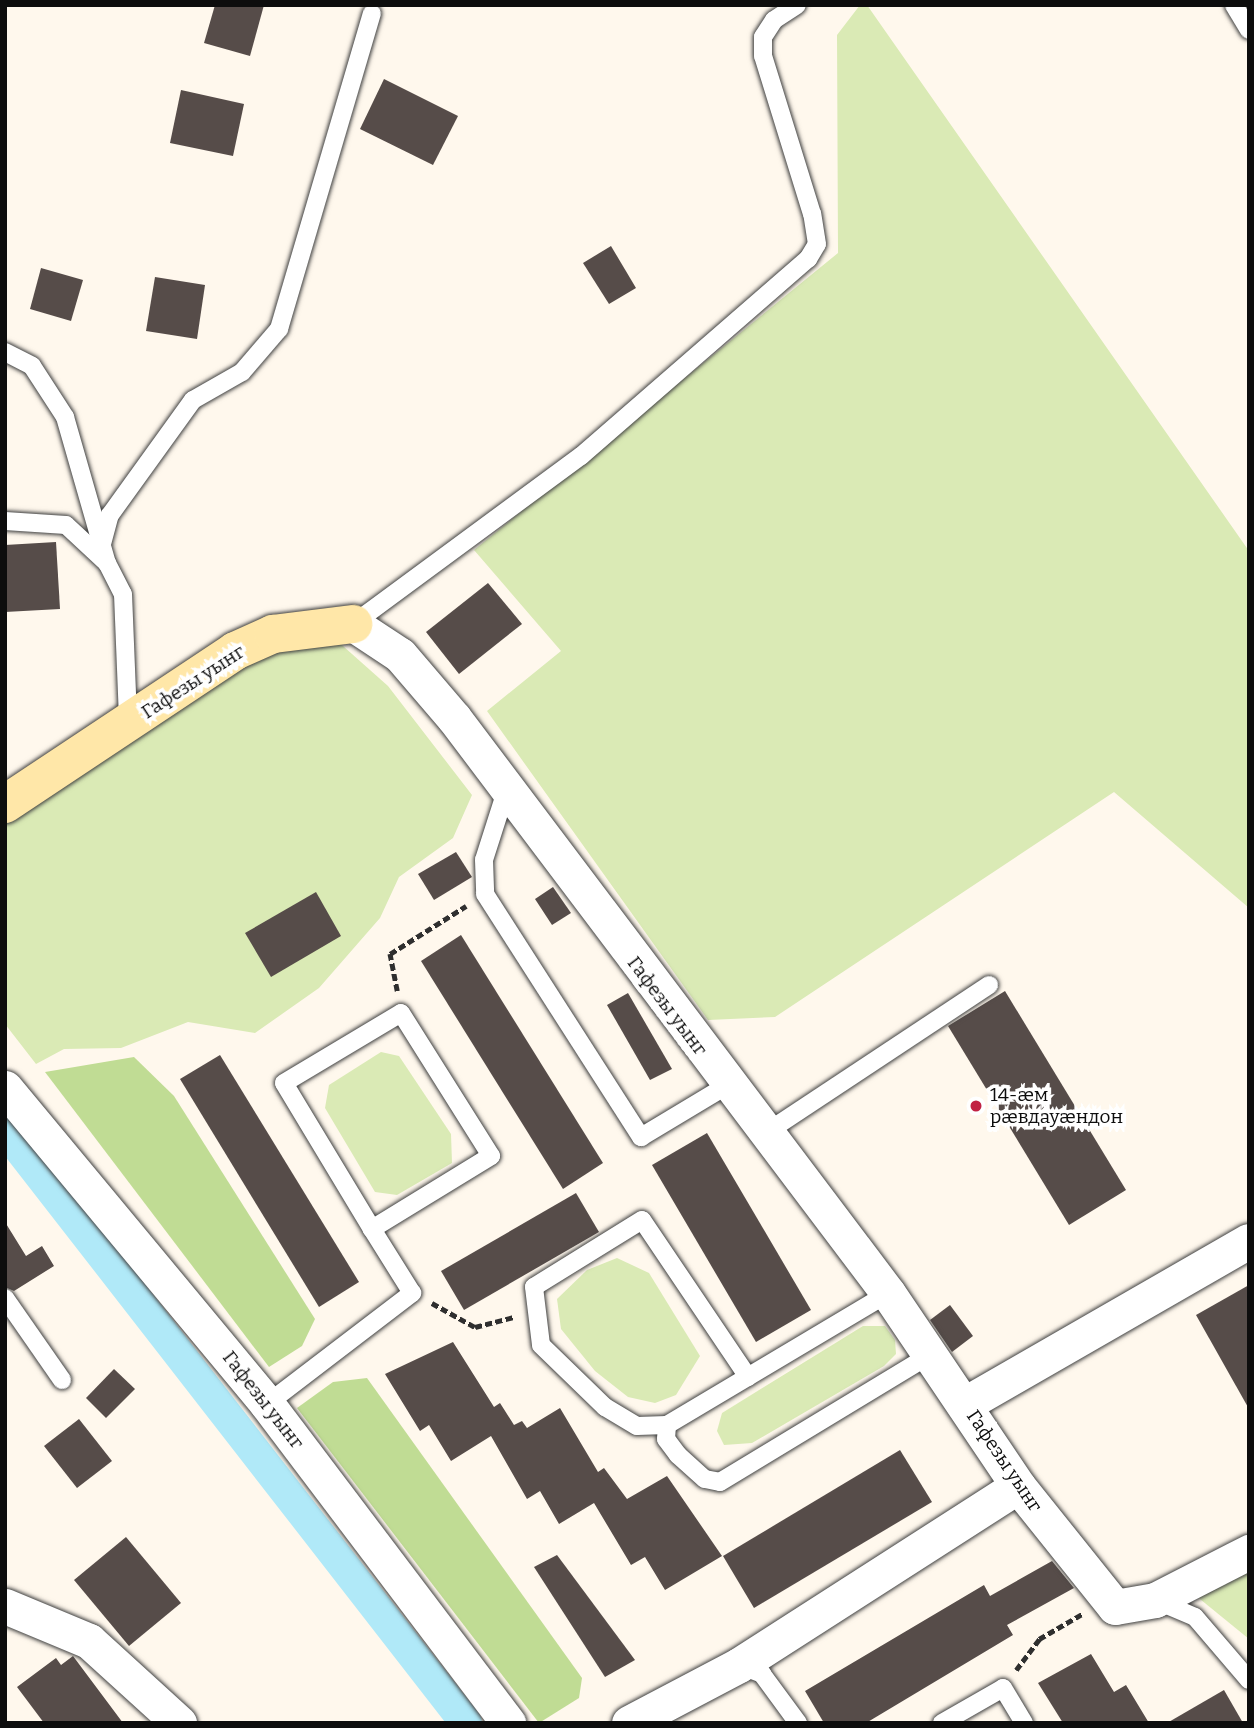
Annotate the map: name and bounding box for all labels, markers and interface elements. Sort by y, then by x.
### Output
street label: Гафезы уынг [137,640,249,724]
street label: Гафезы уынг [622,952,712,1060]
place label: 14-æм рӕвдауӕндон [990,1084,1123,1128]
marker: 14-æм рӕвдауӕндон [968,1098,984,1114]
street label: Гафезы уынг [218,1347,308,1453]
street label: Гафезы уынг [962,1406,1046,1516]

